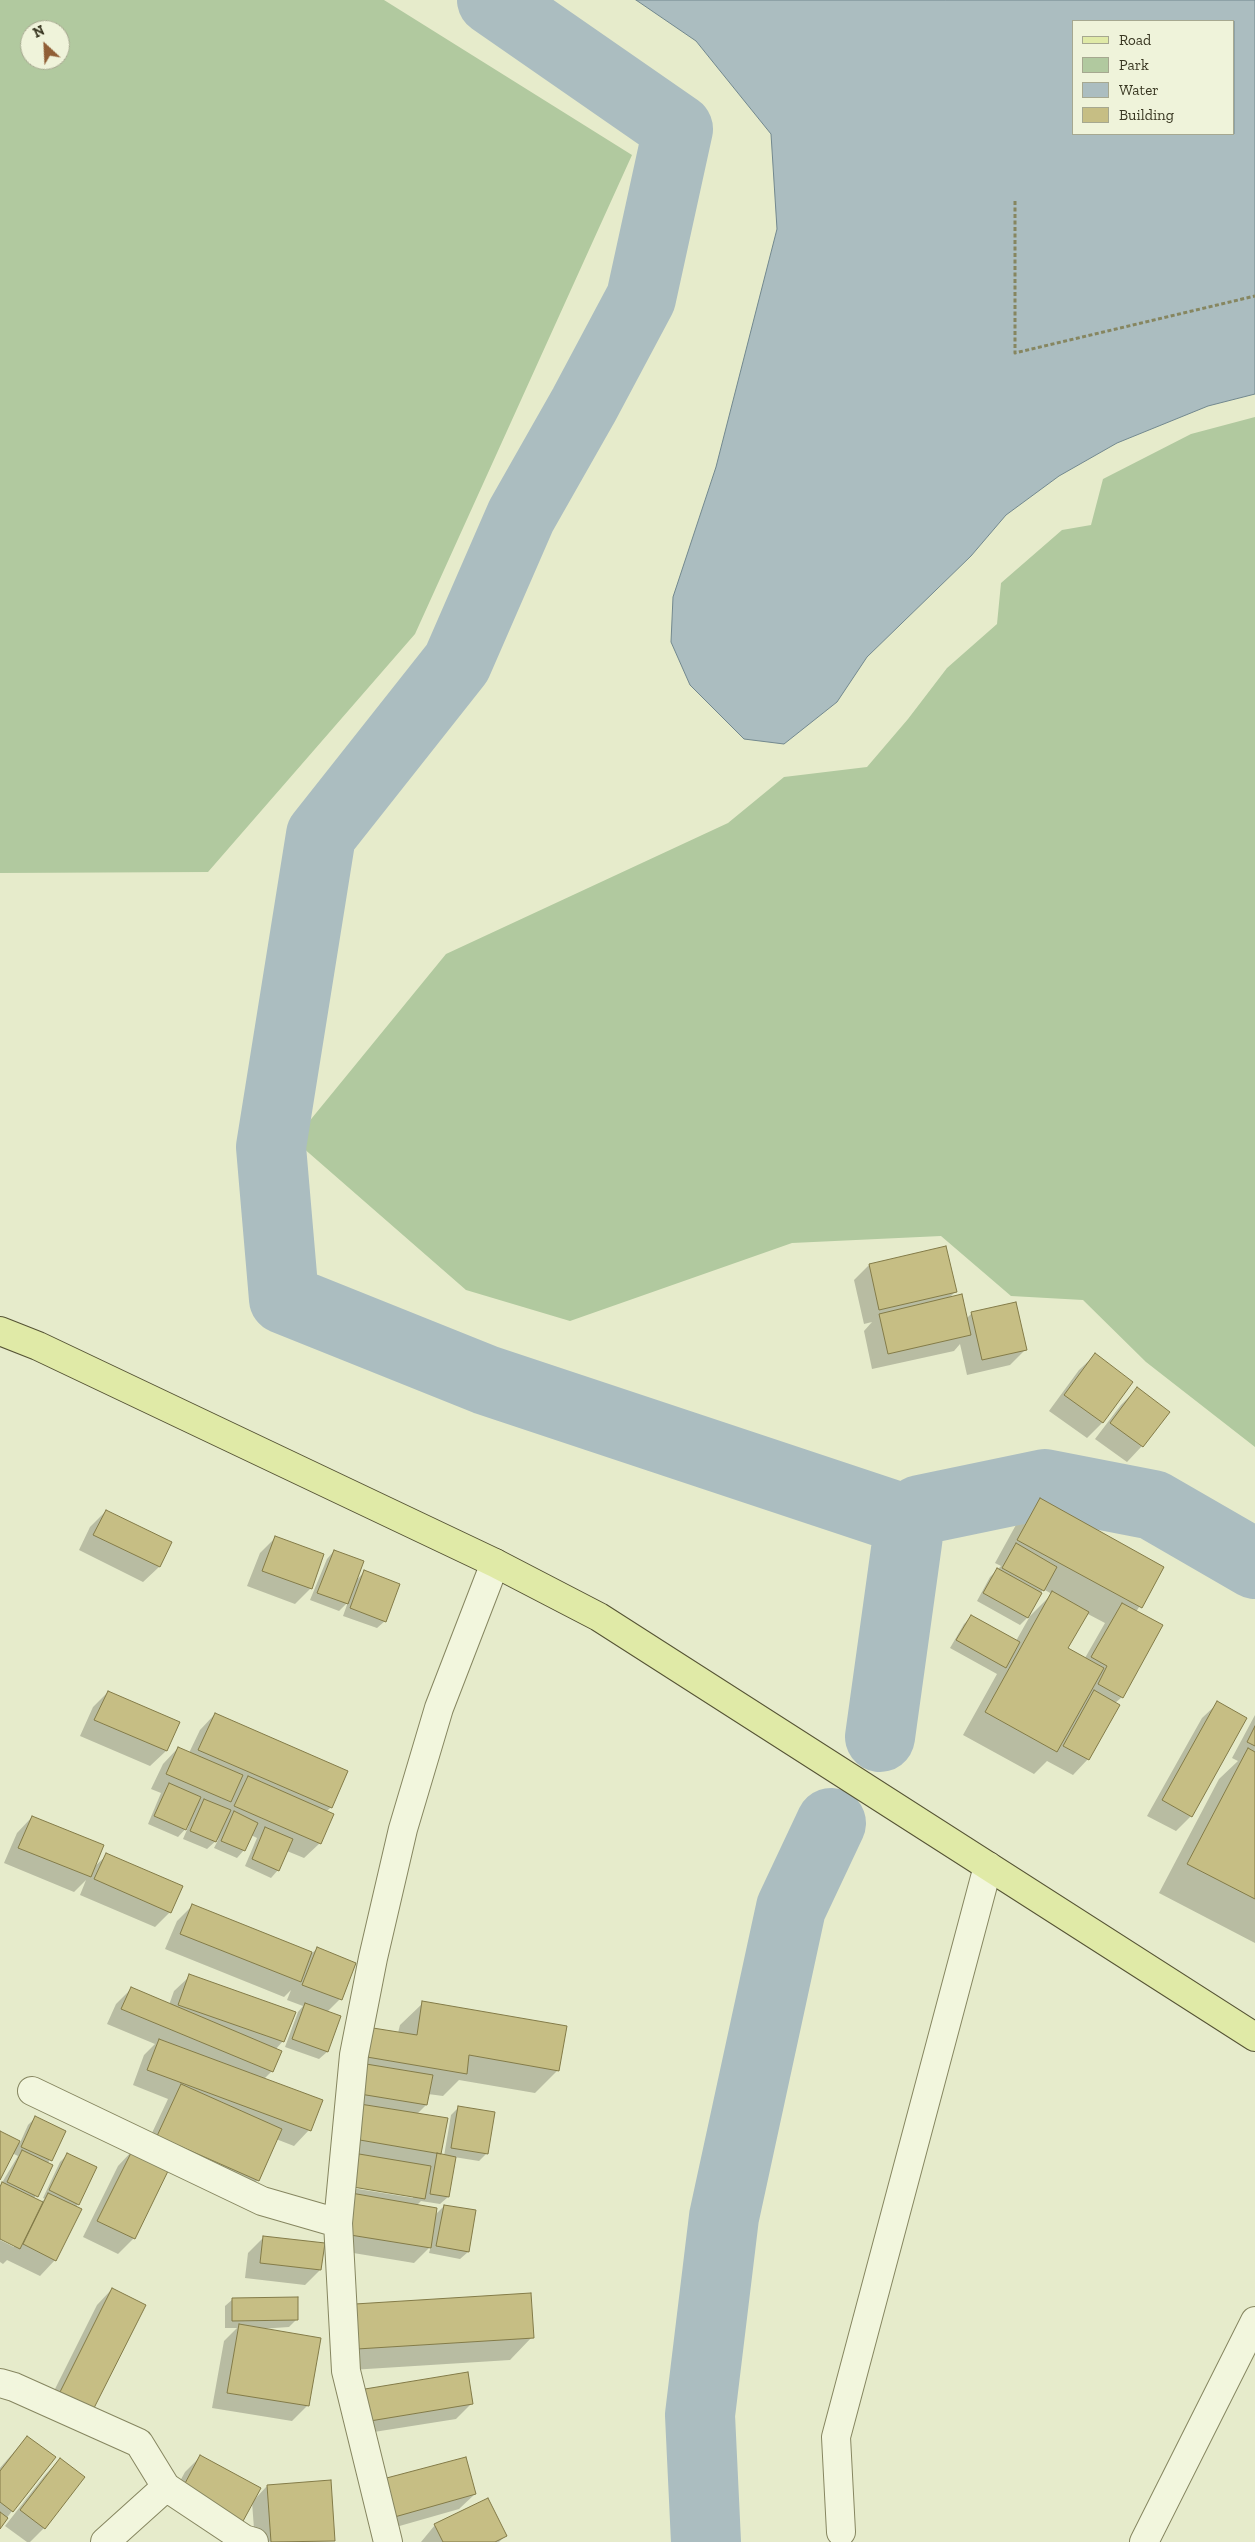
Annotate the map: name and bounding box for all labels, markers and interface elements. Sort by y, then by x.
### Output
north arrow [20,20,70,70]
legend [1072,20,1235,135]
text: N [30,22,47,42]
text: Road [1119,31,1151,49]
text: Park [1119,56,1149,74]
text: Water [1119,81,1159,99]
text: Building [1119,106,1174,124]

